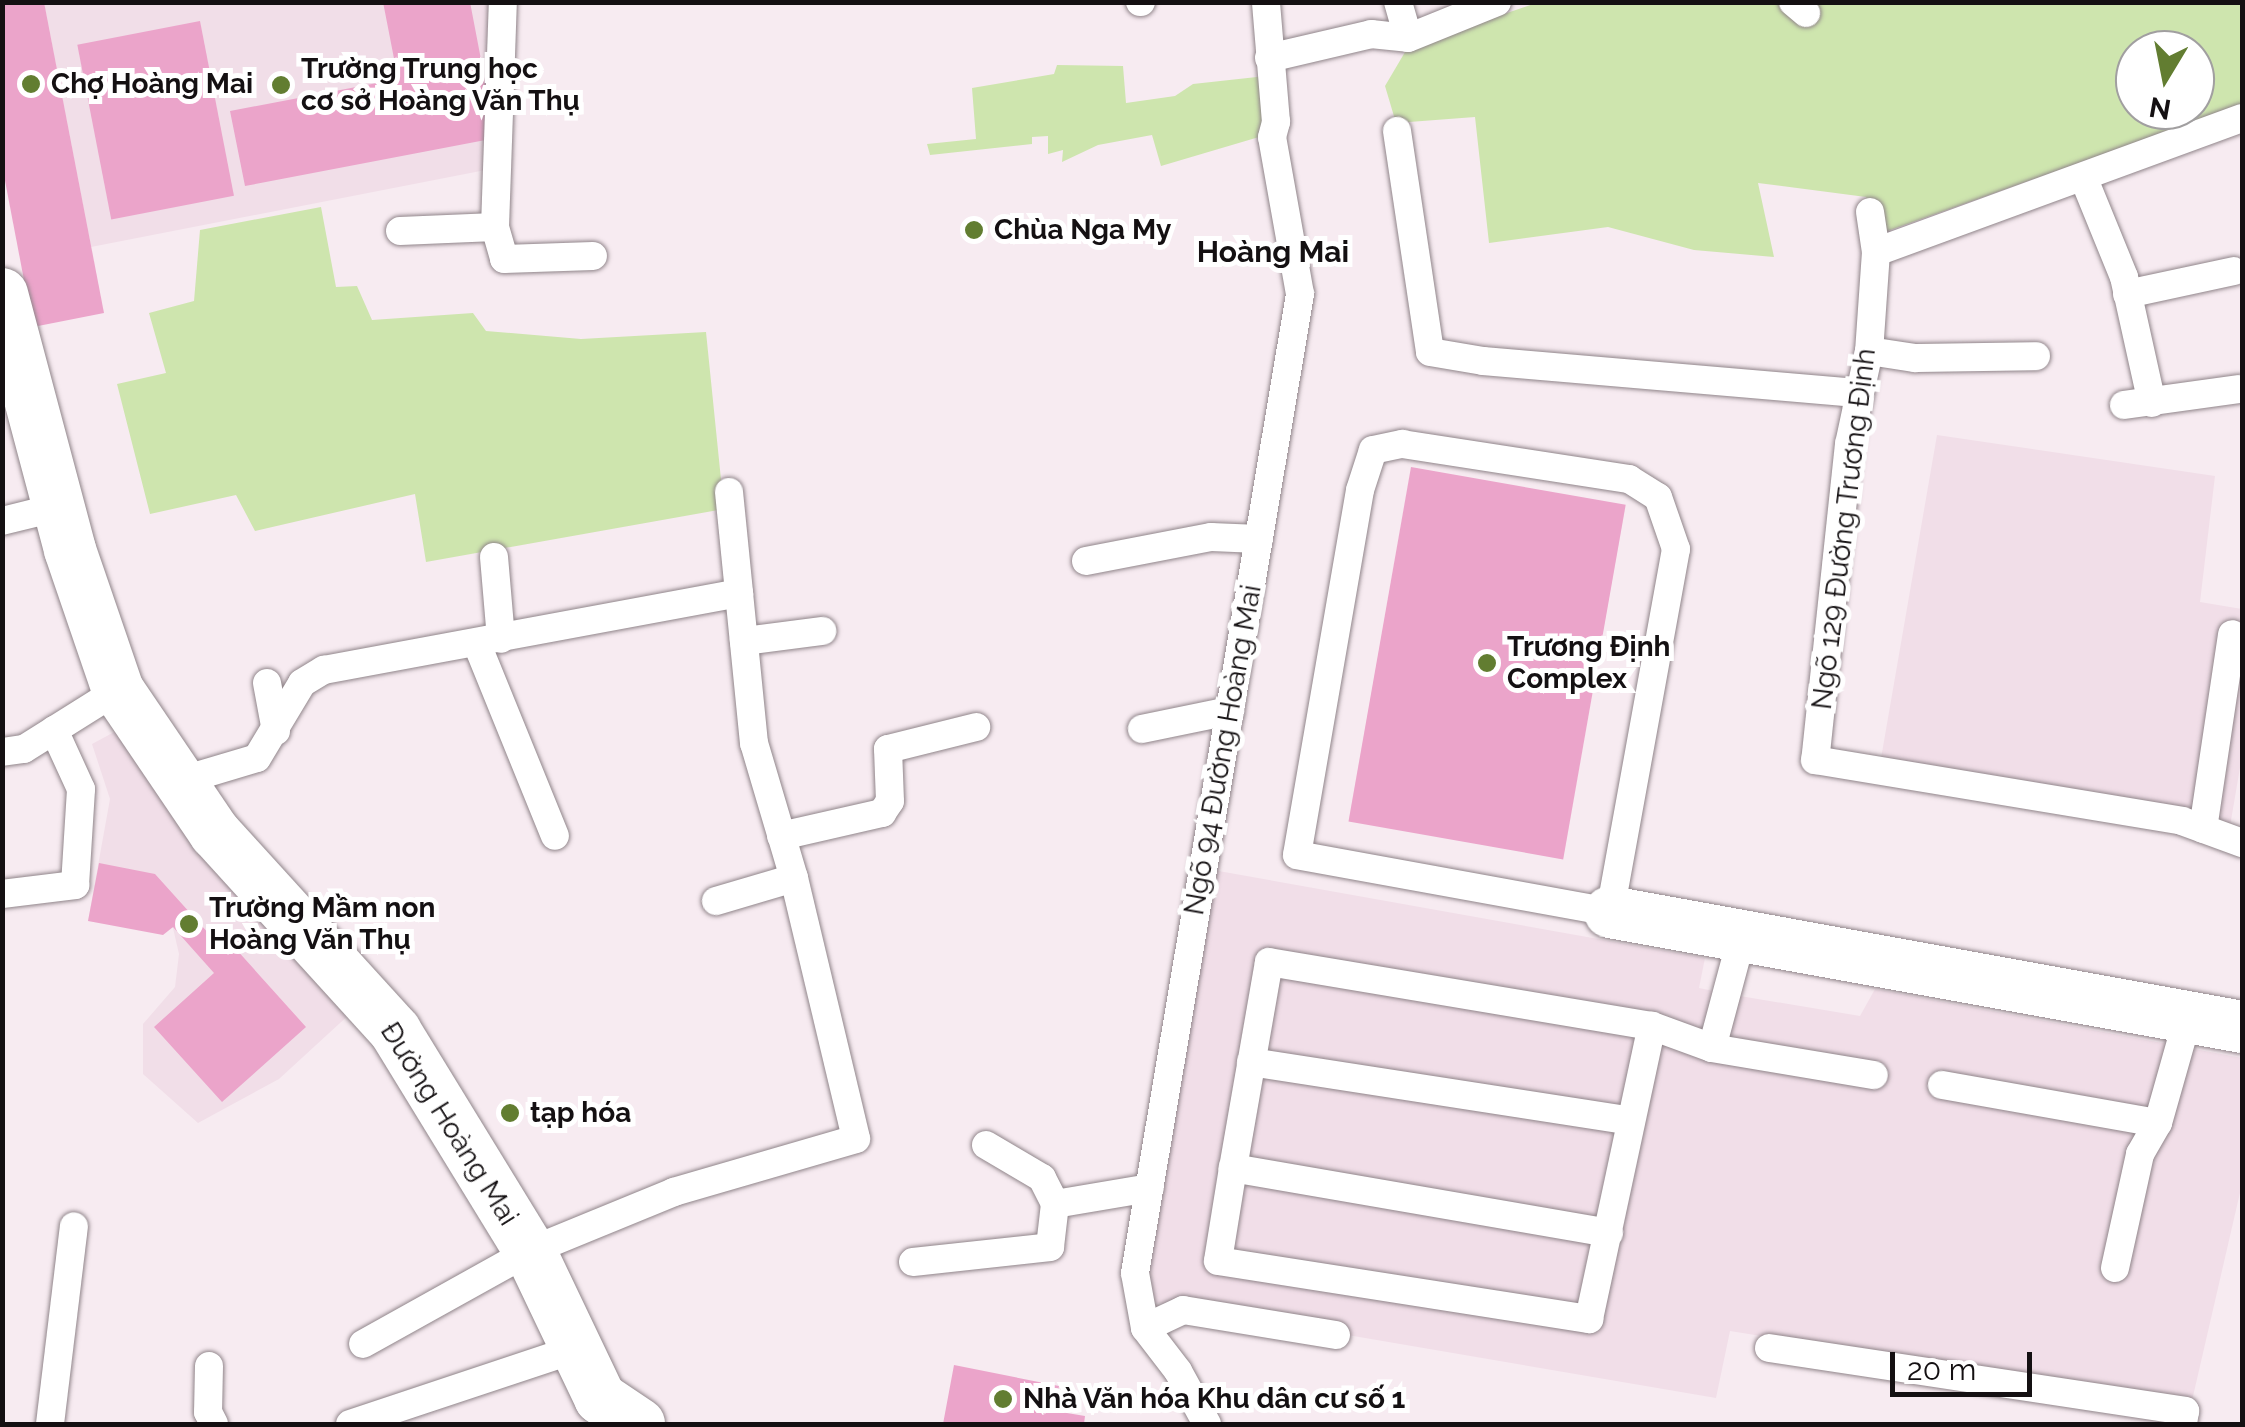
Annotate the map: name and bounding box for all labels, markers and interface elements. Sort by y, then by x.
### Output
north arrow [2115,30,2215,130]
place label: Trường Trung học cơ sở Hoàng Văn Thụ [301,52,582,118]
place label: Chợ Hoàng Mai [51,67,253,101]
marker: Chợ Hoàng Mai [20,73,42,95]
marker: Trường Trung học cơ sở Hoàng Văn Thụ [270,74,292,96]
text: N [2147,90,2173,126]
place label: Chùa Nga My [994,213,1172,247]
marker: Chùa Nga My [963,219,985,241]
district label: Hoàng Mai [1197,234,1349,270]
street label: Ngõ 129 Đường Trương Định [1805,346,1883,712]
street label: Ngõ 94 Đường Hoàng Mai [1177,582,1269,918]
place label: Trương Định Complex [1507,630,1671,696]
marker: Trương Định Complex [1476,652,1498,674]
place label: Trường Mầm non Hoàng Văn Thụ [209,891,435,957]
marker: Trường Mầm non Hoàng Văn Thụ [178,913,200,935]
street label: Đường Hoàng Mai [373,1016,525,1232]
place label: tạp hóa [530,1096,631,1130]
marker: tạp hóa [499,1102,521,1124]
scale bar [1895,1332,2038,1394]
text: 20 m [1907,1352,1976,1387]
place label: Nhà Văn hóa Khu dân cư số 1 [1023,1382,1406,1416]
marker: Nhà Văn hóa Khu dân cư số 1 [992,1388,1014,1410]

